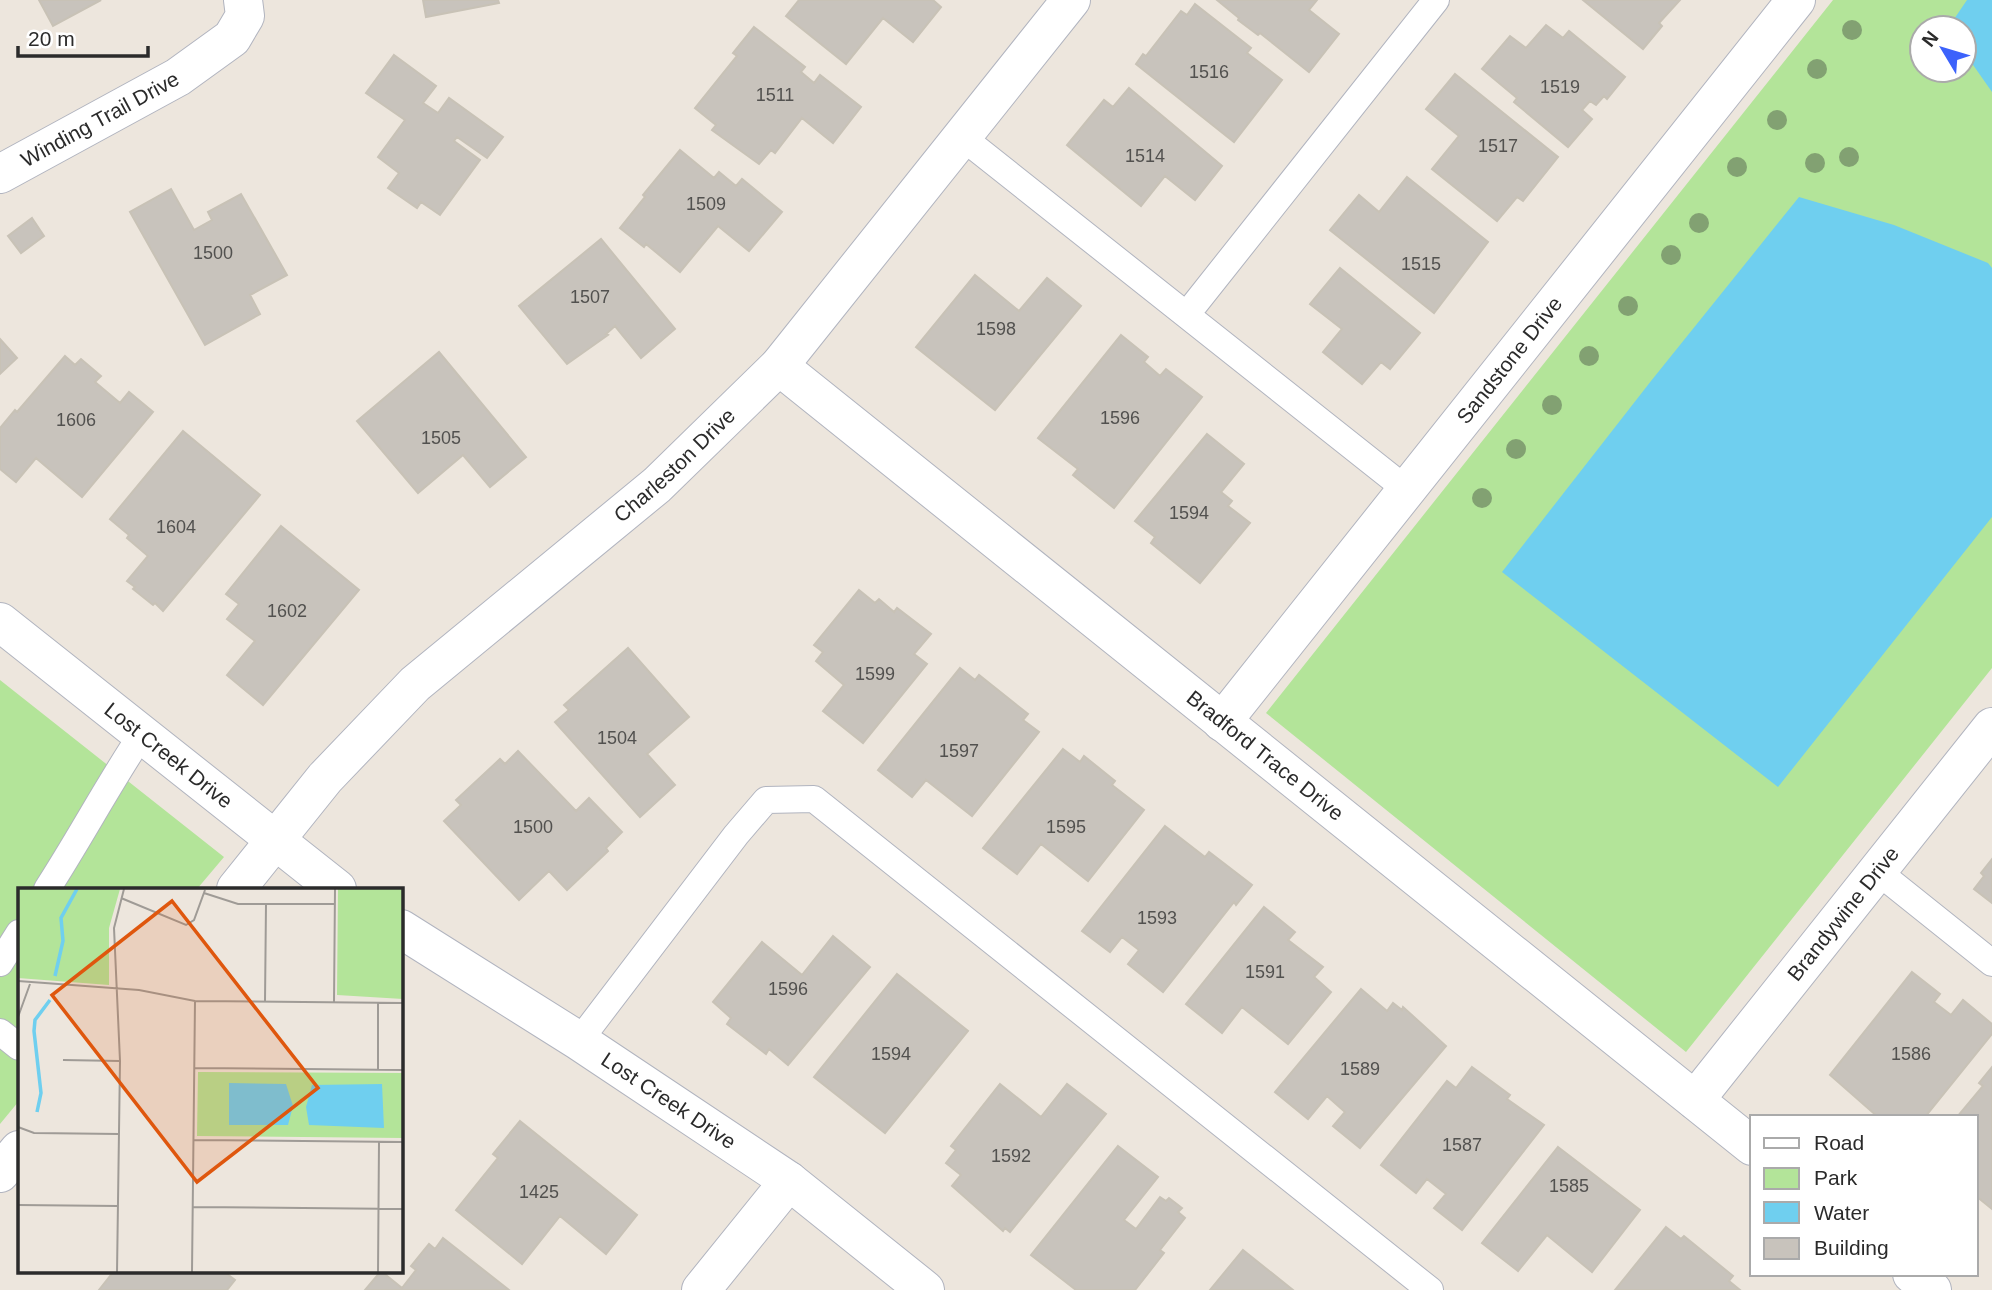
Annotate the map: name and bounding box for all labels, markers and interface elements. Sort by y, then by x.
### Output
scale bar [18,14,147,58]
north arrow [1908,14,1978,84]
text: 20 m [28,27,75,50]
text: N [1917,27,1942,51]
house number: 1516 [1189,62,1229,82]
street label: Winding Trail Drive [17,67,183,171]
house number: 1519 [1540,77,1580,97]
house number: 1511 [756,85,794,105]
house number: 1517 [1478,136,1518,156]
house number: 1514 [1125,146,1165,166]
house number: 1509 [686,194,726,214]
house number: 1500 [193,243,233,263]
house number: 1515 [1401,254,1441,274]
house number: 1507 [570,287,610,307]
street label: Sandstone Drive [1452,292,1566,428]
house number: 1598 [976,319,1016,339]
street label: Charleston Drive [609,403,740,527]
house number: 1596 [1100,408,1140,428]
house number: 1606 [56,410,96,430]
house number: 1505 [421,428,461,448]
house number: 1594 [1169,503,1209,523]
house number: 1604 [156,517,196,537]
house number: 1602 [267,601,307,621]
house number: 1599 [855,664,895,684]
street label: Bradford Trace Drive [1183,686,1348,825]
street label: Lost Creek Drive [100,698,237,813]
house number: 1504 [597,728,637,748]
house number: 1597 [939,741,979,761]
house number: 1500 [513,817,553,837]
house number: 1595 [1046,817,1086,837]
street label: Brandywine Drive [1783,842,1903,985]
inset map [18,888,402,1272]
house number: 1593 [1137,908,1177,928]
house number: 1591 [1245,962,1285,982]
house number: 1596 [768,979,808,999]
house number: 1594 [871,1044,911,1064]
house number: 1586 [1891,1044,1931,1064]
street label: Lost Creek Drive [597,1047,740,1153]
house number: 1589 [1340,1059,1380,1079]
legend [1750,1115,1978,1276]
text: Road [1814,1131,1864,1154]
house number: 1587 [1442,1135,1482,1155]
house number: 1592 [991,1146,1031,1166]
text: Park [1814,1166,1858,1189]
house number: 1585 [1549,1176,1589,1196]
house number: 1425 [519,1182,559,1202]
text: Water [1814,1201,1869,1224]
text: Building [1814,1236,1889,1259]

